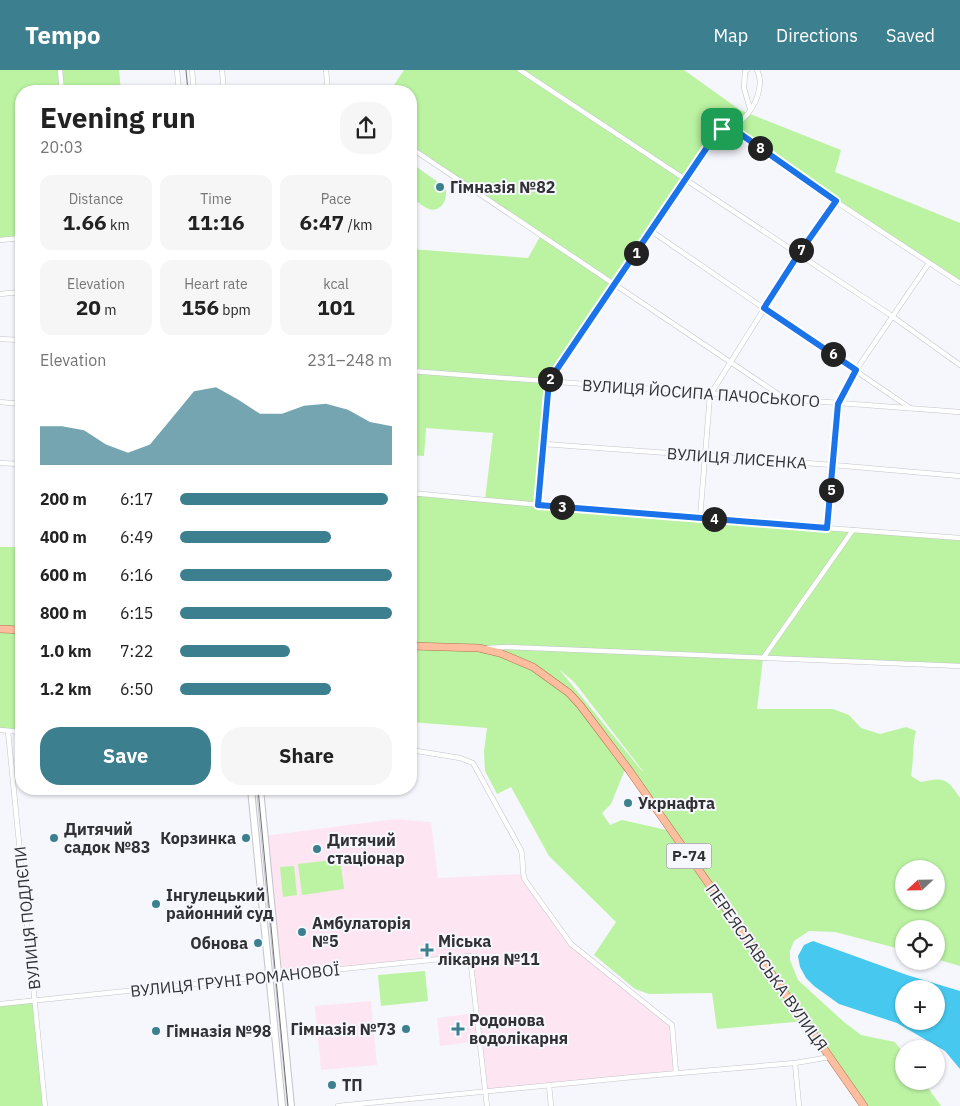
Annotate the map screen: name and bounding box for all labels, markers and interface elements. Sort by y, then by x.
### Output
text: Tempo [25,19,101,51]
text: Map [713,24,748,47]
text: Directions [776,24,858,47]
text: Saved [886,24,935,47]
text: Evening run [40,99,196,136]
button: share [340,102,392,154]
pin [701,108,743,150]
icon: arrive [708,115,736,143]
pin: 8 [748,136,772,160]
text: 20:03 [40,137,83,157]
text: 8 [756,139,765,157]
place label: Гімназія №82 [450,177,555,197]
marker: Гімназія №82 [434,181,446,193]
text: Distance [69,190,123,208]
text: Time [200,190,232,208]
text: Pace [321,190,351,208]
text: 1.66 [62,208,107,236]
text: 11:16 [187,208,245,236]
text: 6:47 [299,208,344,236]
text: km [107,216,130,234]
text: /km [344,216,373,234]
pin: 7 [788,238,814,262]
pin: 1 [624,240,648,266]
text: 7 [797,241,806,259]
text: 1 [632,244,641,262]
text: Elevation [67,275,125,293]
text: Heart rate [184,275,248,293]
text: kcal [323,275,349,293]
text: 20 [76,293,101,321]
text: 156 [181,293,219,321]
text: 101 [317,293,355,321]
text: m [101,301,116,319]
text: bpm [219,301,251,319]
pin: 6 [820,342,846,366]
text: 6 [829,345,838,363]
text: Elevation [40,350,106,370]
text: 231–248 m [307,350,392,370]
pin: 2 [538,366,562,392]
text: 2 [546,370,555,388]
street label: ВУЛИЦЯ ЙОСИПА ПАЧОСЬКОГО [581,375,821,411]
street label: ВУЛИЦЯ ЛИСЕНКА [666,443,808,473]
pin: 5 [818,478,844,502]
text: 5 [827,481,836,499]
text: 200 m [40,489,87,509]
text: 6:17 [120,489,153,509]
pin: 3 [550,494,574,520]
text: 3 [558,498,567,516]
pin: 4 [702,506,726,532]
text: 4 [710,510,719,528]
text: 400 m [40,527,87,547]
text: 6:49 [120,527,153,547]
text: 600 m [40,565,87,585]
text: 6:16 [120,565,153,585]
text: 800 m [40,603,87,623]
text: 6:15 [120,603,153,623]
text: 1.0 km [40,641,91,661]
text: 7:22 [120,641,153,661]
text: 1.2 km [40,679,91,699]
text: 6:50 [120,679,153,699]
button: Save [40,727,211,785]
button: Share [221,727,392,785]
place label: Укрнафта [638,793,715,813]
marker: Укрнафта [622,797,634,809]
place label: Дитячий садок №83 [64,819,150,857]
place label: Корзинка [160,828,236,848]
place label: Дитячий стаціонар [327,830,405,868]
marker: Дитячий садок №83 [48,832,60,844]
marker: Корзинка [240,832,252,844]
marker: Дитячий стаціонар [311,843,323,855]
road number: Р-74 [666,844,712,868]
street label: ВУЛИЦЯ ПОДЛЄПИ [10,845,44,991]
north arrow [895,860,945,910]
map controls [895,860,945,1090]
street label: ПЕРЕЯСЛАВСЬКА ВУЛИЦЯ [702,880,832,1054]
place label: Інгулецький районний суд [166,885,274,923]
marker: Інгулецький районний суд [150,898,162,910]
place label: Амбулаторія №5 [312,913,411,951]
button: locate [895,920,945,970]
marker: Амбулаторія №5 [296,926,308,938]
place label: Міська лікарня №11 [438,931,540,969]
place label: Обнова [190,933,248,953]
marker: Обнова [252,937,264,949]
marker: Міська лікарня №11 [420,943,434,957]
street label: ВУЛИЦЯ ГРУНІ РОМАНОВОЇ [129,959,341,1001]
button: + [895,980,945,1030]
place label: Родонова водолікарня [469,1010,568,1048]
place label: Гімназія №73 [291,1019,396,1039]
place label: Гімназія №98 [166,1021,271,1041]
marker: Родонова водолікарня [451,1022,465,1036]
marker: Гімназія №73 [400,1023,412,1035]
marker: Гімназія №98 [150,1025,162,1037]
button: − [895,1040,945,1090]
place label: ТП [342,1075,363,1095]
marker: ТП [326,1079,338,1091]

